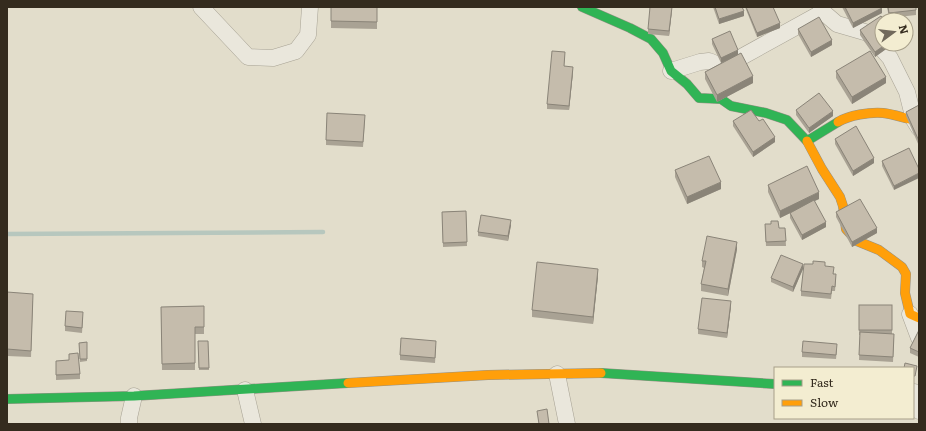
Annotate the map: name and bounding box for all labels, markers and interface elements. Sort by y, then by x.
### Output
north arrow [874,12,914,52]
text: N [896,23,914,36]
legend [774,367,914,419]
text: Fast [810,373,834,391]
text: Slow [810,393,839,411]

